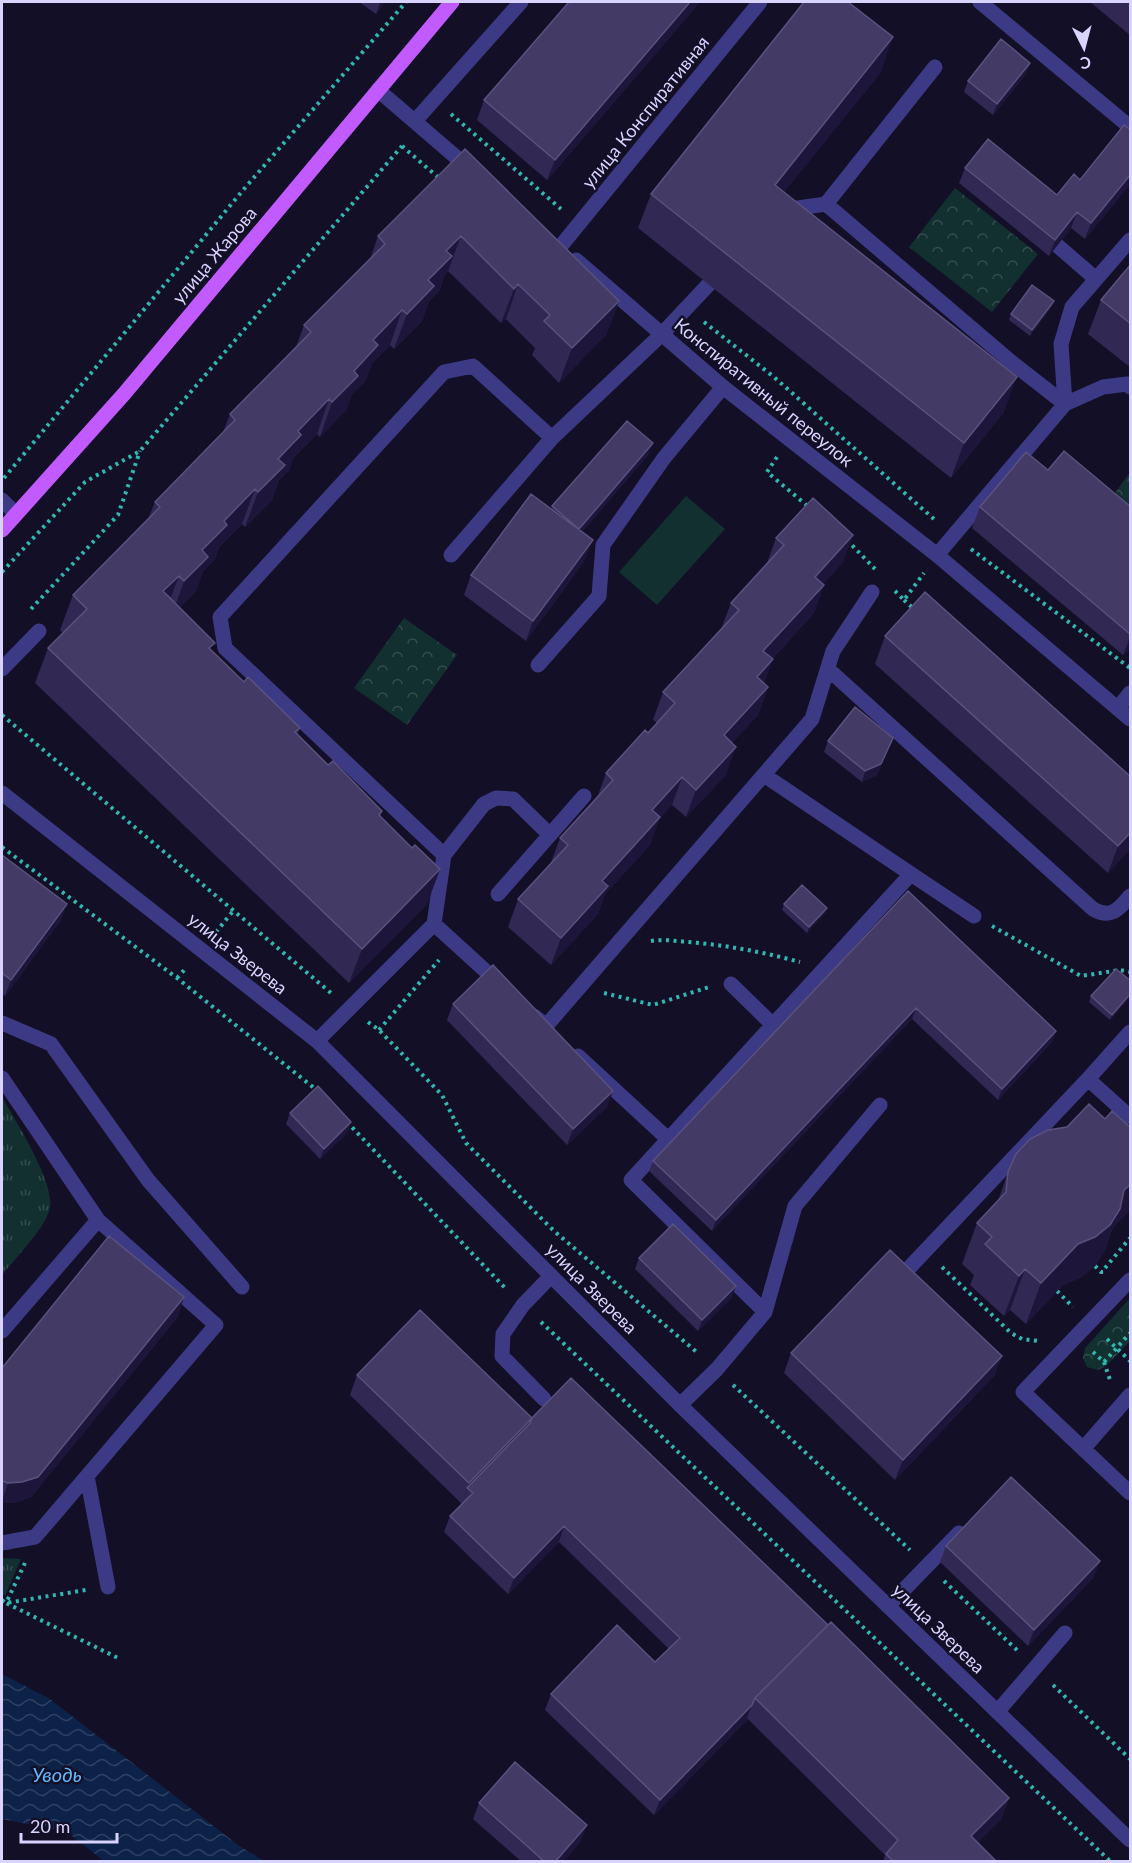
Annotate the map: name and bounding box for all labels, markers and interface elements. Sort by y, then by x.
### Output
north arrow [1054,18,1114,78]
street label: улица Конспиративная [577,31,713,193]
text: С [1079,53,1092,73]
street label: улица Жарова [167,202,261,308]
street label: Конспиративный переулок [670,313,858,471]
street label: улица Зверева [184,907,292,999]
street label: улица Зверева [542,1238,642,1338]
street label: улица Зверева [888,1578,990,1678]
water label: Уводь [32,1762,82,1786]
scale bar [21,1806,117,1844]
text: 20 m [30,1815,70,1837]

